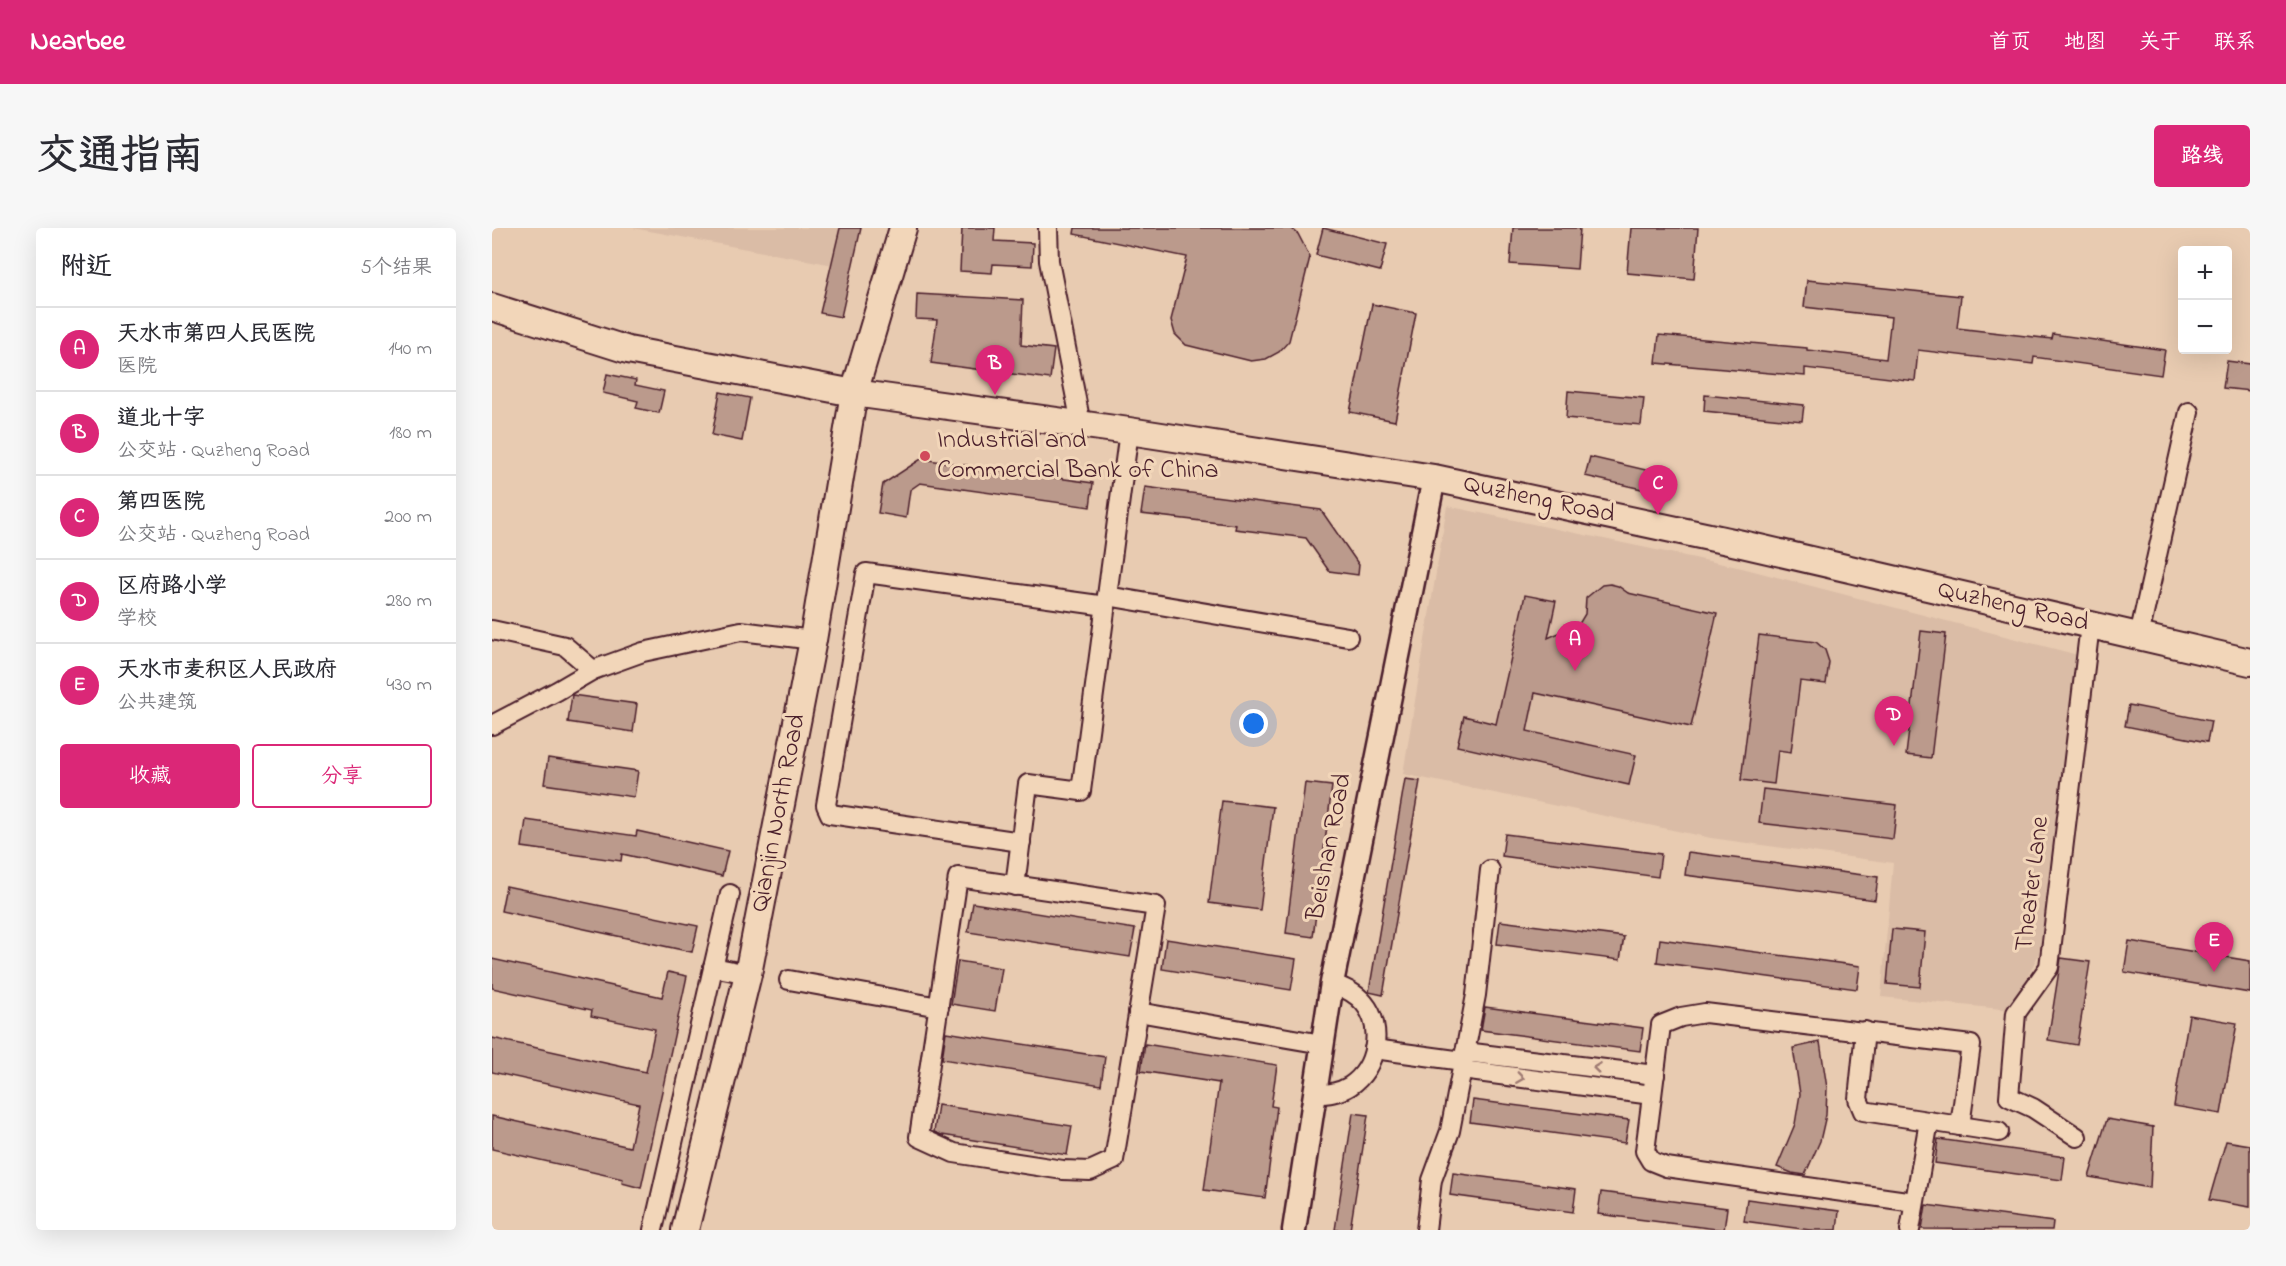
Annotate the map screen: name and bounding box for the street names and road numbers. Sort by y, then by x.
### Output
street label: Quzheng Road [1460,465,1619,535]
street label: Quzheng Road [1934,571,2093,643]
street label: Qianjin North Road [741,710,817,915]
street label: Beishan Road [1297,770,1363,925]
street label: Theater Lane [2006,814,2060,954]

